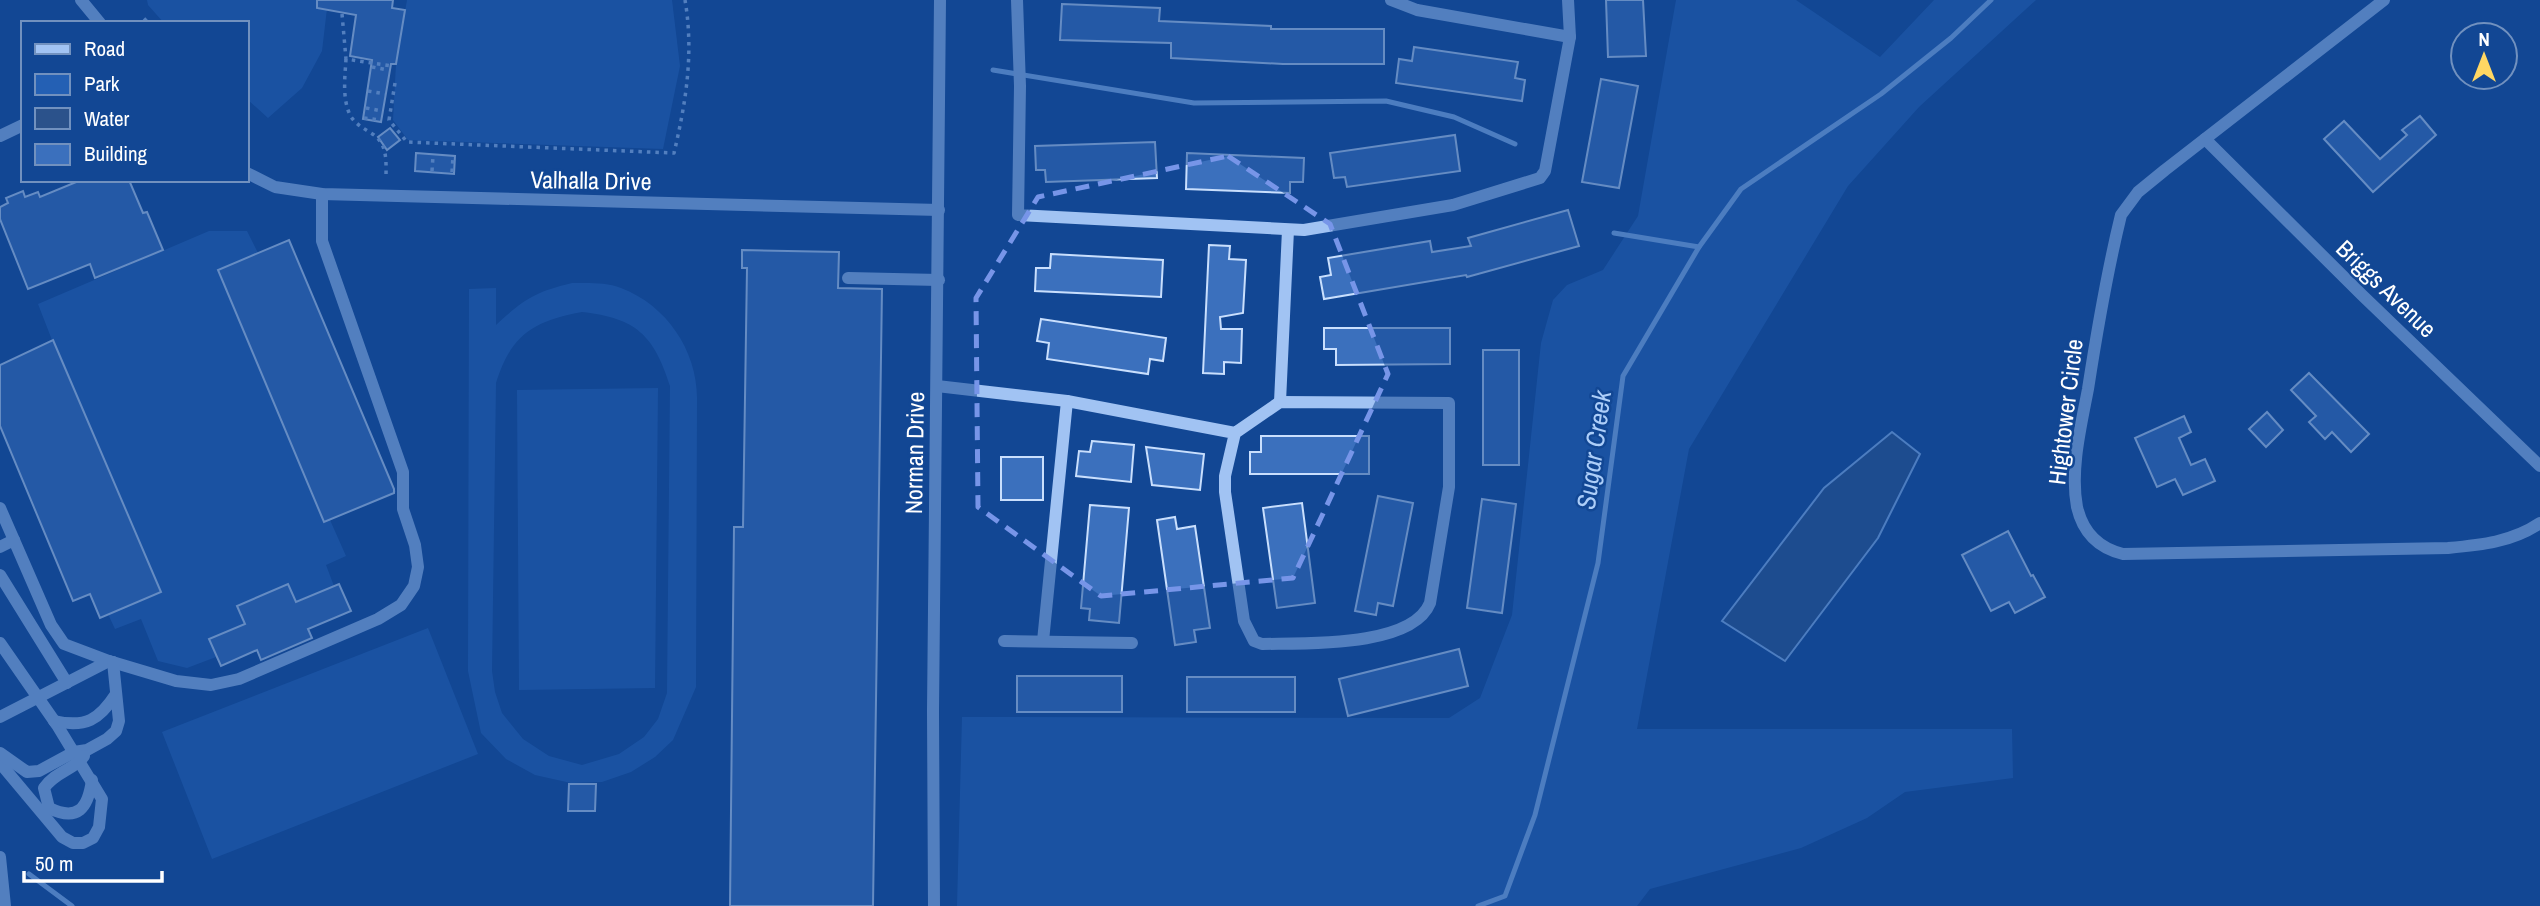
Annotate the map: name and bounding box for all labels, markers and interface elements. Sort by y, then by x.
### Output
legend [21,21,248,182]
north arrow [2449,21,2519,91]
text: N [2478,26,2490,52]
text: Road [84,34,125,63]
text: Park [84,69,120,98]
text: Water [84,104,130,133]
text: Building [84,139,148,168]
street label: Valhalla Drive [530,163,652,197]
street label: Briggs Avenue [2330,232,2444,344]
street label: Hightower Circle [2040,337,2090,487]
water label: Sugar Creek [1568,387,1619,512]
street label: Norman Drive [897,391,931,514]
scale bar [24,839,163,883]
text: 50 m [35,849,73,878]

